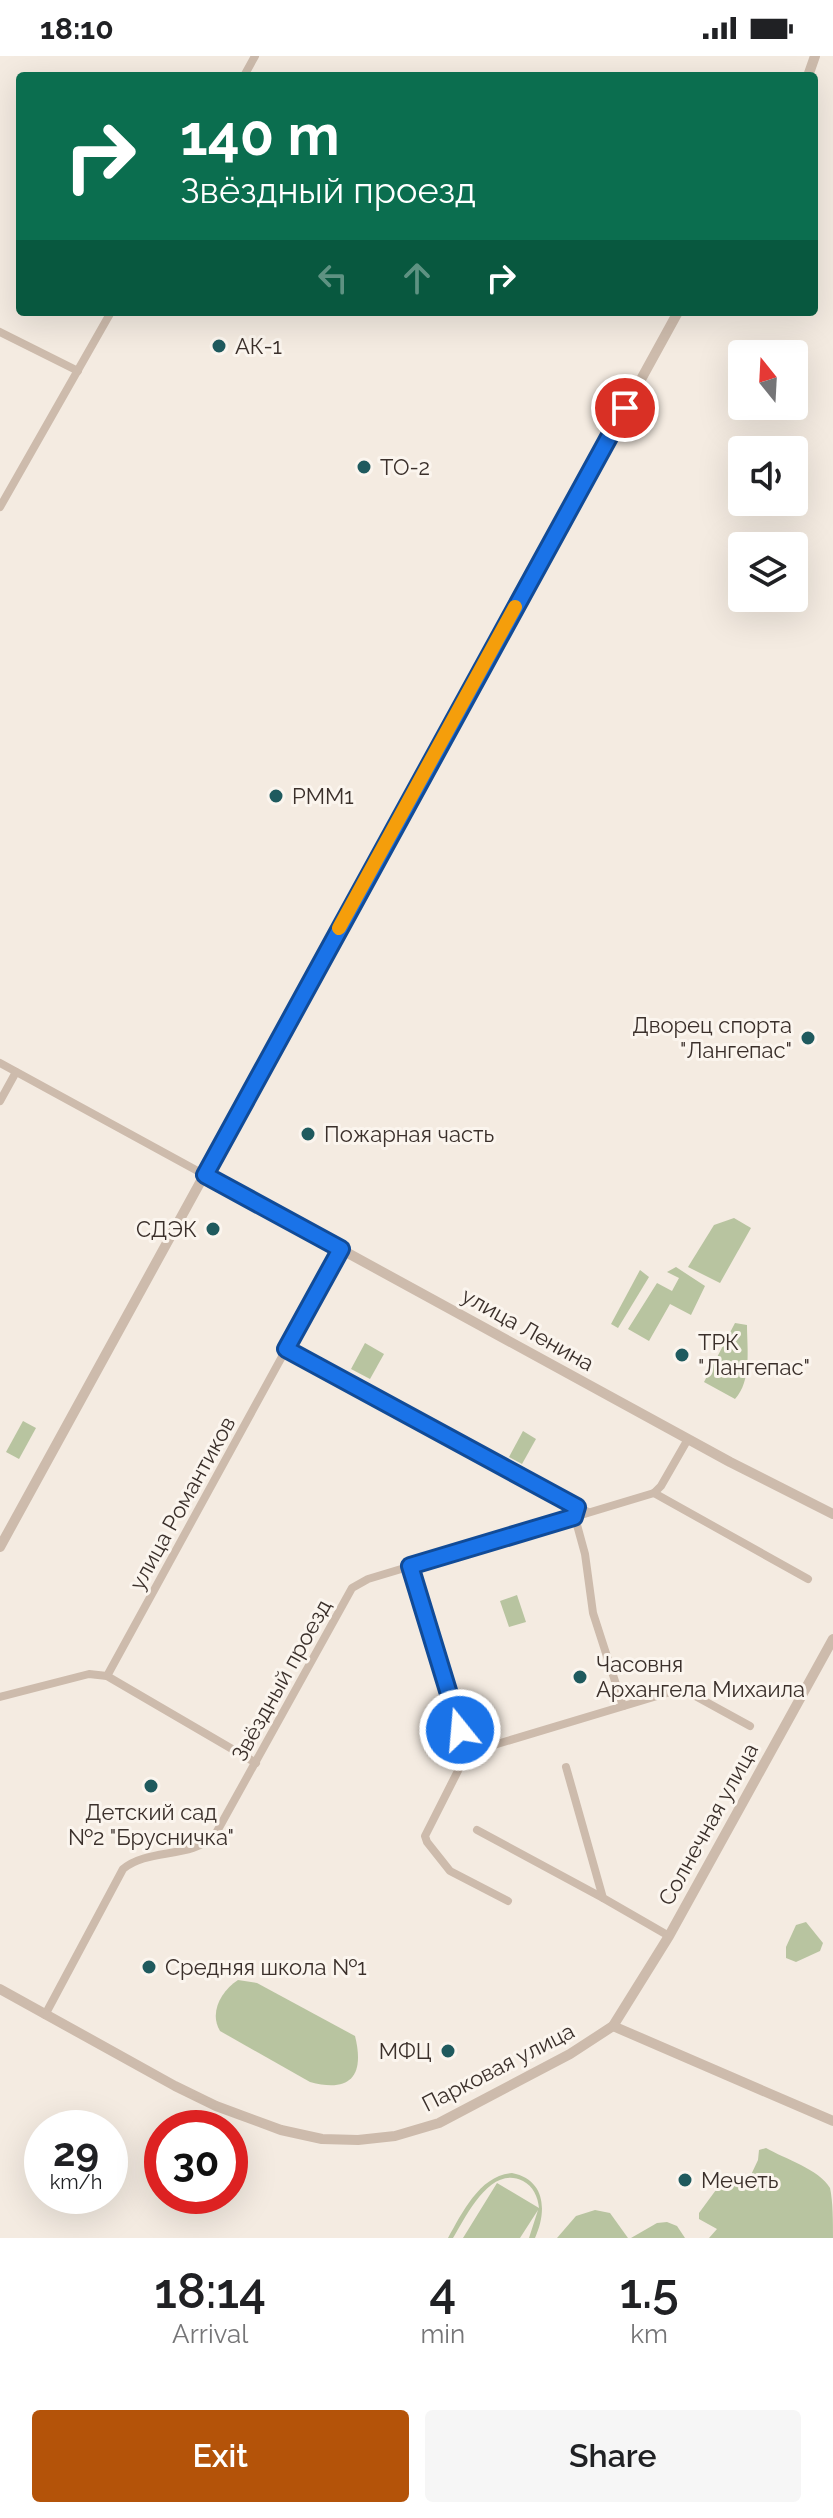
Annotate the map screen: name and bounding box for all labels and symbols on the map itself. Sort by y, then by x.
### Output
place label: АК-1 [235,333,282,359]
marker: АК-1 [210,337,228,355]
north arrow [728,340,808,420]
pin [591,374,659,442]
place label: ТО-2 [380,454,430,480]
marker: ТО-2 [355,458,373,476]
place label: РММ1 [292,783,354,809]
marker: РММ1 [267,787,285,805]
place label: Дворец спорта "Лангепас" [632,1012,792,1063]
marker: Дворец спорта "Лангепас" [799,1029,817,1047]
place label: Пожарная часть [324,1121,494,1147]
marker: Пожарная часть [299,1125,317,1143]
place label: СДЭК [136,1216,197,1242]
marker: СДЭК [204,1220,222,1238]
street label: улица Ленина [457,1282,599,1376]
place label: ТРК "Лангепас" [698,1329,810,1380]
marker: ТРК "Лангепас" [673,1346,691,1364]
street label: улица Романтиков [124,1412,240,1594]
street label: Звёздный проезд [226,1594,336,1765]
place label: Часовня Архангела Михаила [596,1651,805,1702]
marker: Часовня Архангела Михаила [571,1668,589,1686]
position arrow [418,1688,502,1772]
street label: Солнечная улица [653,1738,763,1910]
marker: Детский сад №2 "Брусничка" [142,1777,160,1795]
place label: Детский сад №2 "Брусничка" [68,1799,234,1850]
place label: Средняя школа №1 [165,1954,367,1980]
marker: Средняя школа №1 [140,1958,158,1976]
street label: Парковая улица [417,2017,579,2117]
place label: МФЦ [379,2038,432,2064]
marker: МФЦ [439,2042,457,2060]
speed limit sign: 30 [144,2110,248,2214]
place label: Мечеть [701,2167,779,2193]
marker: Мечеть [676,2171,694,2189]

